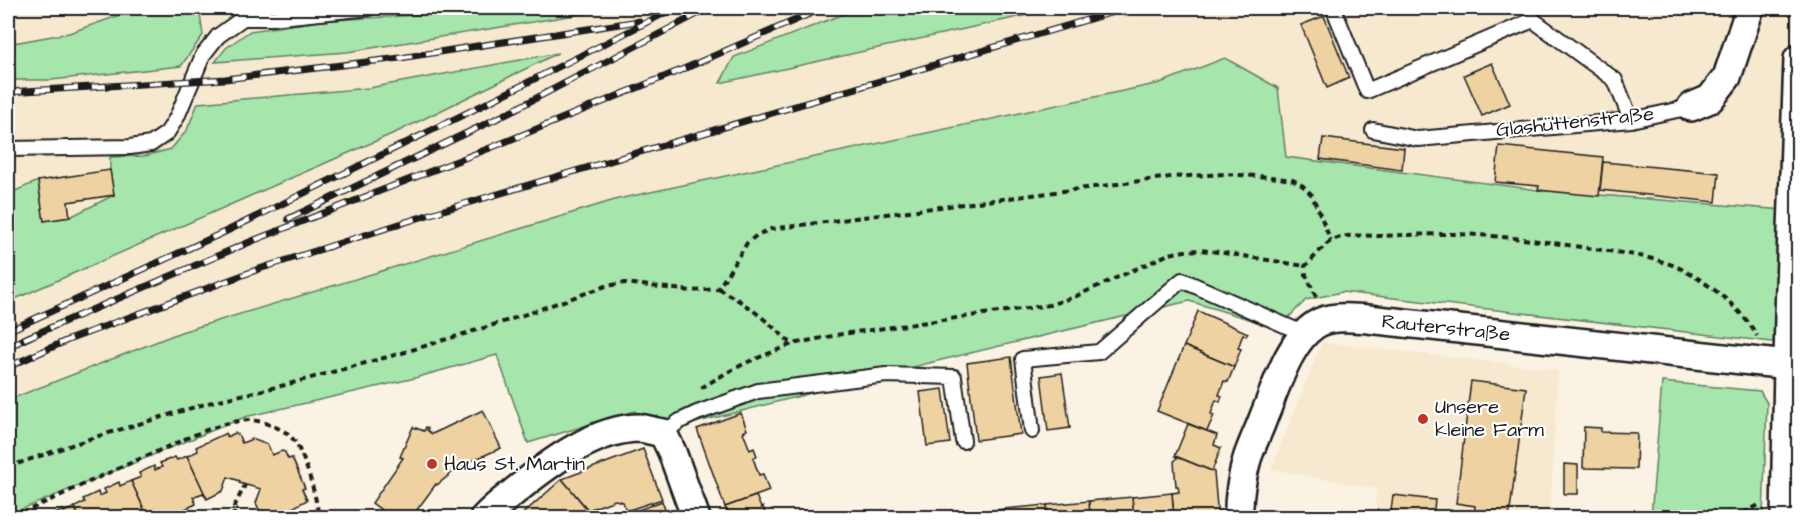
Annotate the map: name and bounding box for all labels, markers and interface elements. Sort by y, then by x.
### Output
street label: Glashüttenstraße [1495,100,1656,144]
street label: Rauterstraße [1380,307,1512,349]
place label: Unsere kleine Farm [1435,393,1544,444]
marker: Unsere kleine Farm [1416,412,1430,426]
place label: Haus St. Martin [444,450,585,478]
marker: Haus St. Martin [425,457,439,471]

